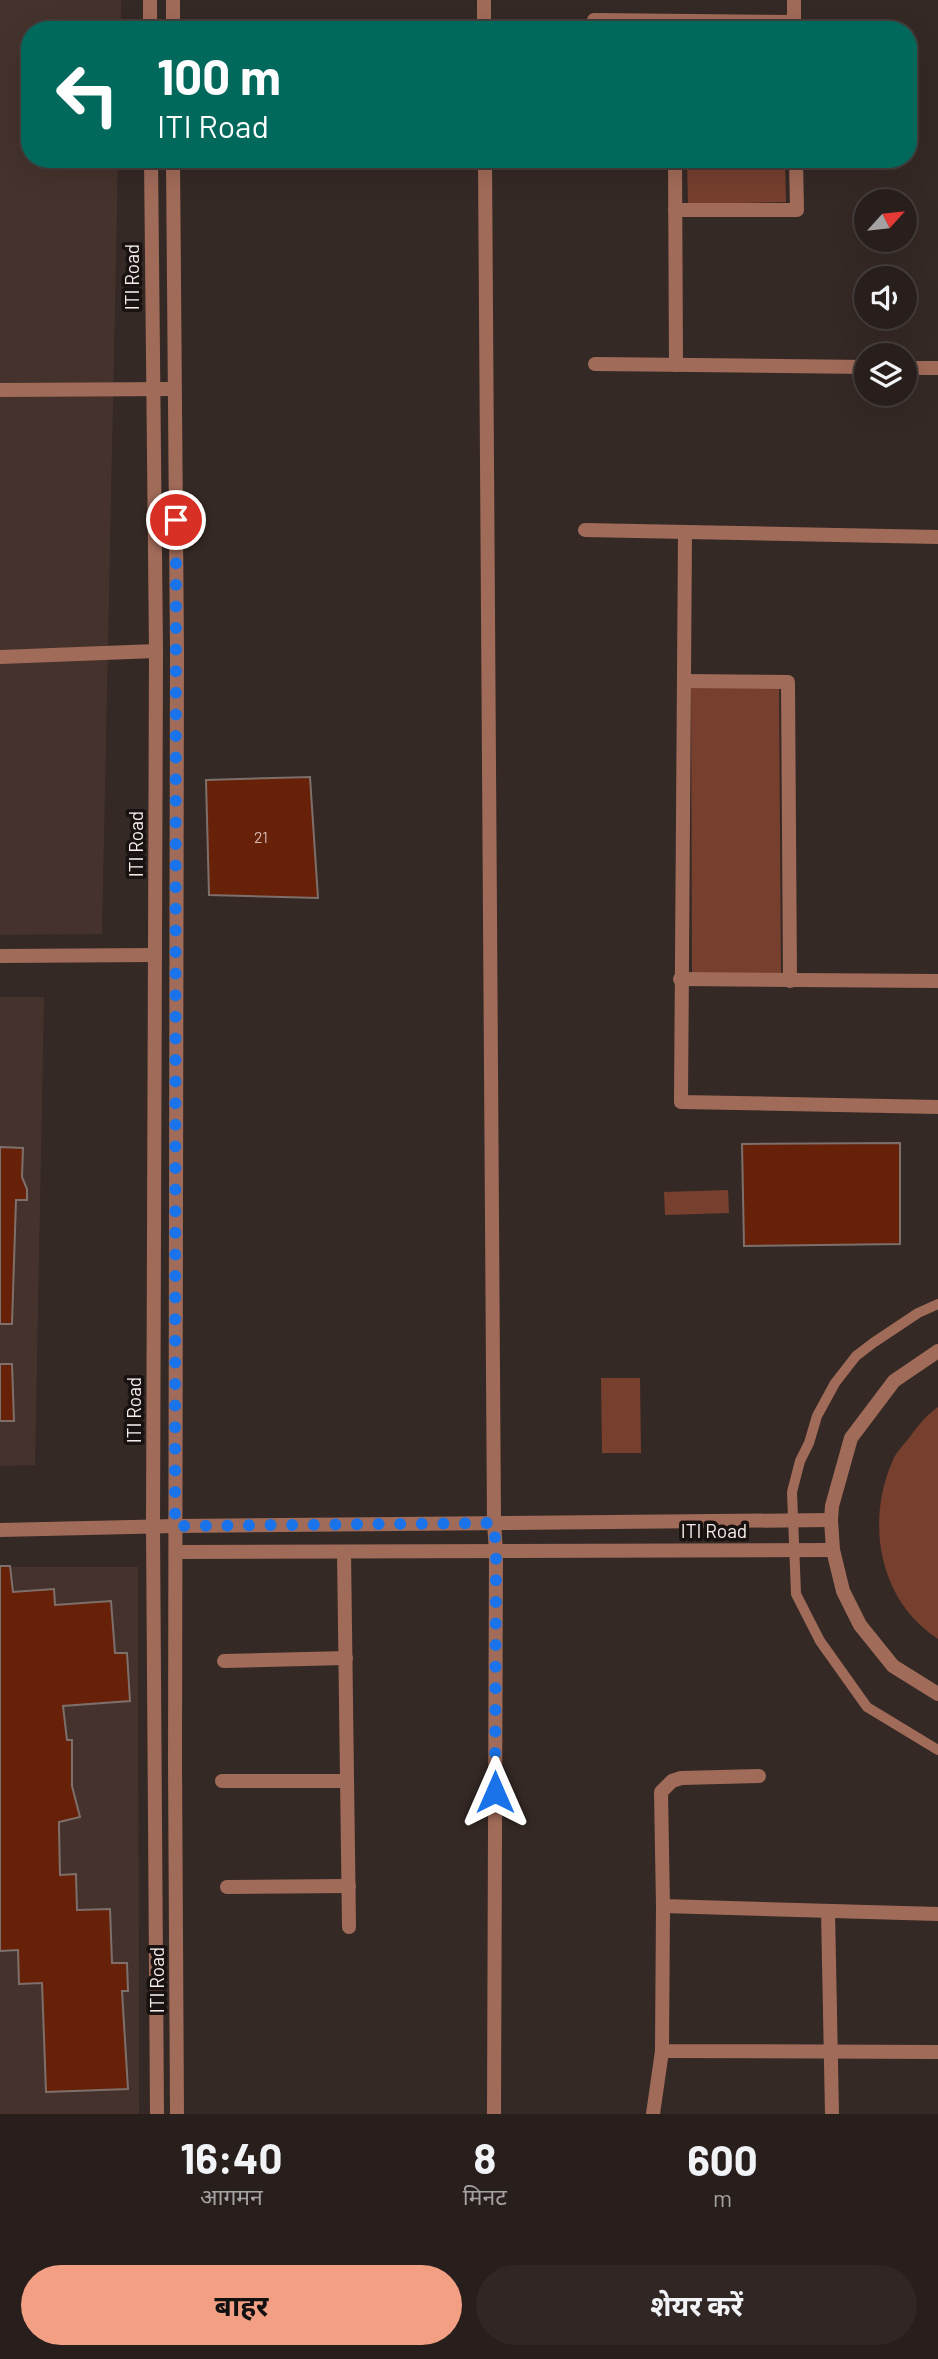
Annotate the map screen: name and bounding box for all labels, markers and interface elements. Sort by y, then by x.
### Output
text: 100 m [157,46,281,105]
icon: left [42,49,133,140]
text: ITI Road [157,106,269,144]
north arrow [854,189,917,252]
map controls [854,189,917,406]
street label: ITI Road [120,244,143,310]
button: sound [854,266,917,329]
button: layers [854,343,917,406]
pin [146,490,206,550]
icon: arrive [157,501,195,539]
street label: ITI Road [124,811,147,877]
house number: 21 [254,827,268,846]
street label: ITI Road [122,1377,145,1443]
street label: ITI Road [681,1519,747,1542]
position arrow [458,1755,532,1829]
street label: ITI Road [145,1947,168,2013]
text: 16:40 [180,2132,282,2182]
text: 8 [473,2132,496,2182]
text: 600 [687,2134,758,2184]
text: आगमन [200,2182,263,2210]
text: मिनट [463,2182,507,2210]
text: m [713,2184,732,2212]
button: बाहर [21,2265,462,2345]
button: शेयर करें [476,2265,917,2345]

